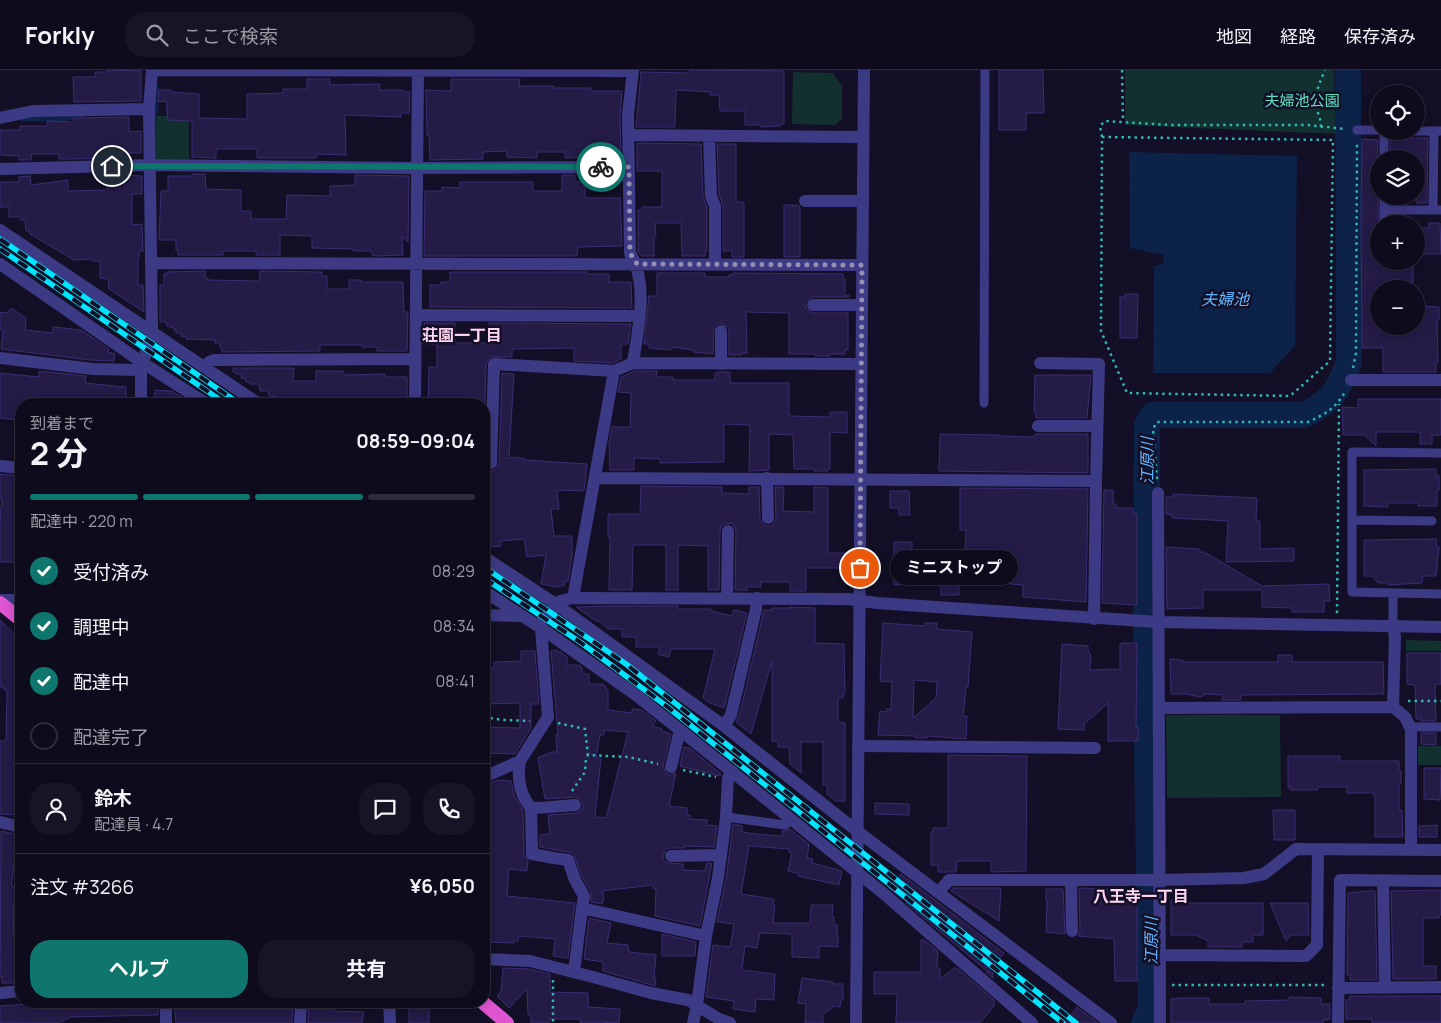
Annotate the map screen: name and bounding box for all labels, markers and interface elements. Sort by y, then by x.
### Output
search box [125,12,475,57]
text: Forkly [25,18,95,51]
icon: search [143,21,171,49]
text: ここで検索 [183,23,278,49]
text: 地図 [1216,24,1252,48]
text: 経路 [1280,24,1316,48]
text: 保存済み [1344,24,1416,48]
map controls [1370,85,1425,335]
button: locate [1370,85,1425,140]
park label: 夫婦池公園 [1264,90,1340,111]
courier [576,142,626,192]
pin [91,145,133,187]
button: layers [1370,150,1425,205]
icon: home [98,152,126,180]
icon: bike [587,153,615,181]
button: + [1370,215,1425,270]
button: − [1370,280,1425,335]
water label: 夫婦池 [1201,288,1251,310]
district label: 荘園一丁目 [422,324,502,346]
text: 到着まで [30,412,94,434]
text: 08:59–09:04 [356,428,475,454]
text: 2 分 [30,431,87,475]
water label: 江原川 [1136,435,1158,485]
text: 配達中 · 220 m [30,510,133,532]
pin [839,547,881,589]
callout: ミニストップ [890,550,1018,586]
icon: bag [846,554,874,582]
text: ミニストップ [906,556,1002,578]
icon: check [30,557,58,585]
text: 受付済み [73,559,149,585]
text: 08:29 [432,560,475,582]
icon: check [30,612,58,640]
text: 調理中 [73,614,130,640]
text: 08:34 [433,615,475,637]
icon: check [30,667,58,695]
text: 配達中 [73,669,130,695]
text: 08:41 [435,670,475,692]
text: 配達完了 [73,724,149,750]
button: person [30,783,82,835]
button: chat [359,783,411,835]
button: phone [423,783,475,835]
text: 鈴木 [94,785,132,811]
text: 配達員 · 4.7 [94,813,173,835]
text: ¥6,050 [410,873,475,899]
text: 注文 #3266 [30,874,134,900]
district label: 八王寺一丁目 [1093,885,1189,907]
water label: 江原川 [1140,915,1162,965]
button: ヘルプ [30,940,248,998]
button: 共有 [258,940,475,998]

